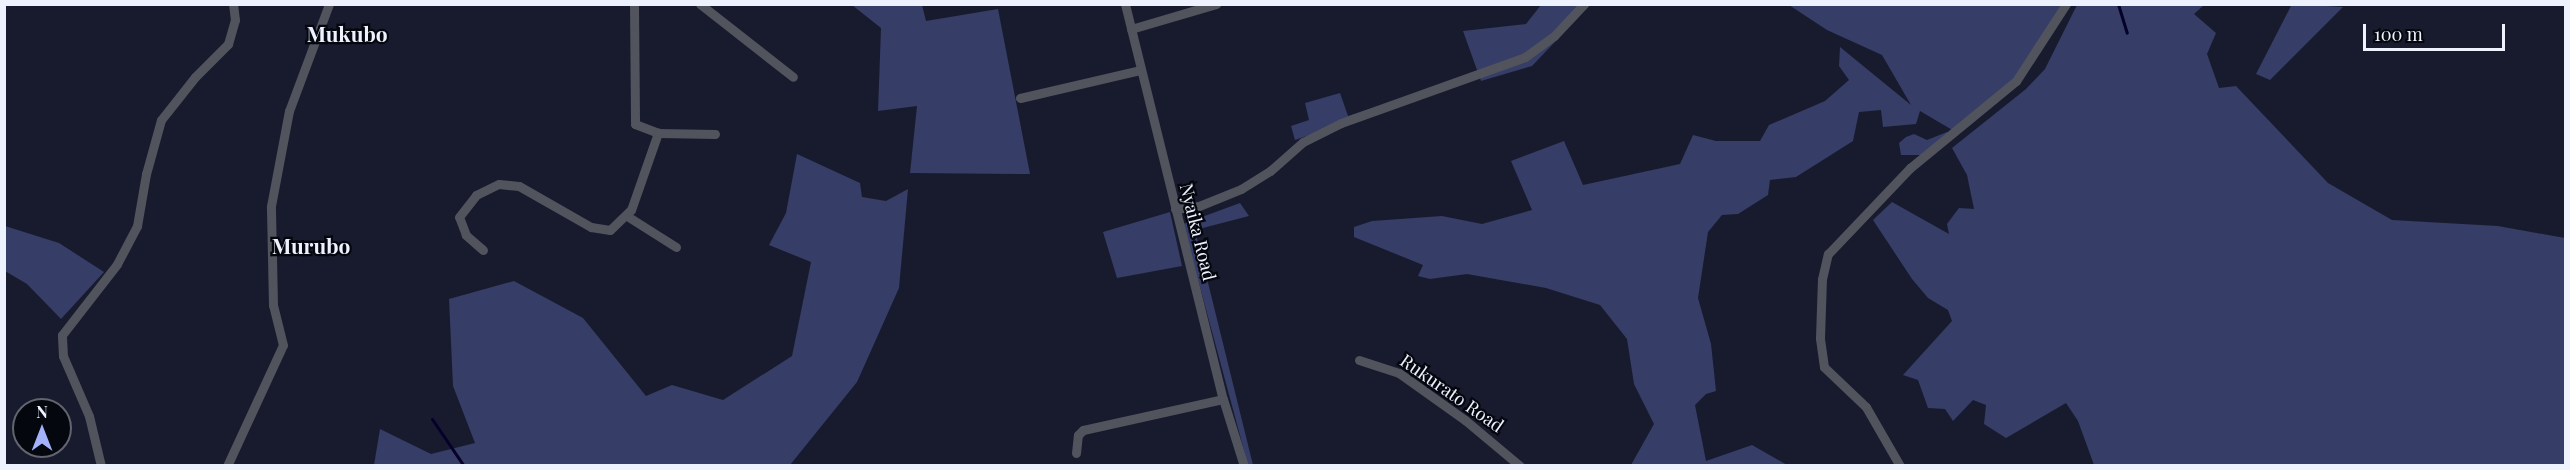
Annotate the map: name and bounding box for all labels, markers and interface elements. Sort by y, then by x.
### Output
scale bar [2366,12,2508,50]
district label: Mukubo [306,20,388,46]
text: 100 m [2374,22,2423,46]
street label: Nyaika Road [1175,181,1221,283]
district label: Murubo [272,232,350,258]
street label: Rukurato Road [1396,349,1508,437]
north arrow [12,398,72,458]
text: N [36,401,48,422]

